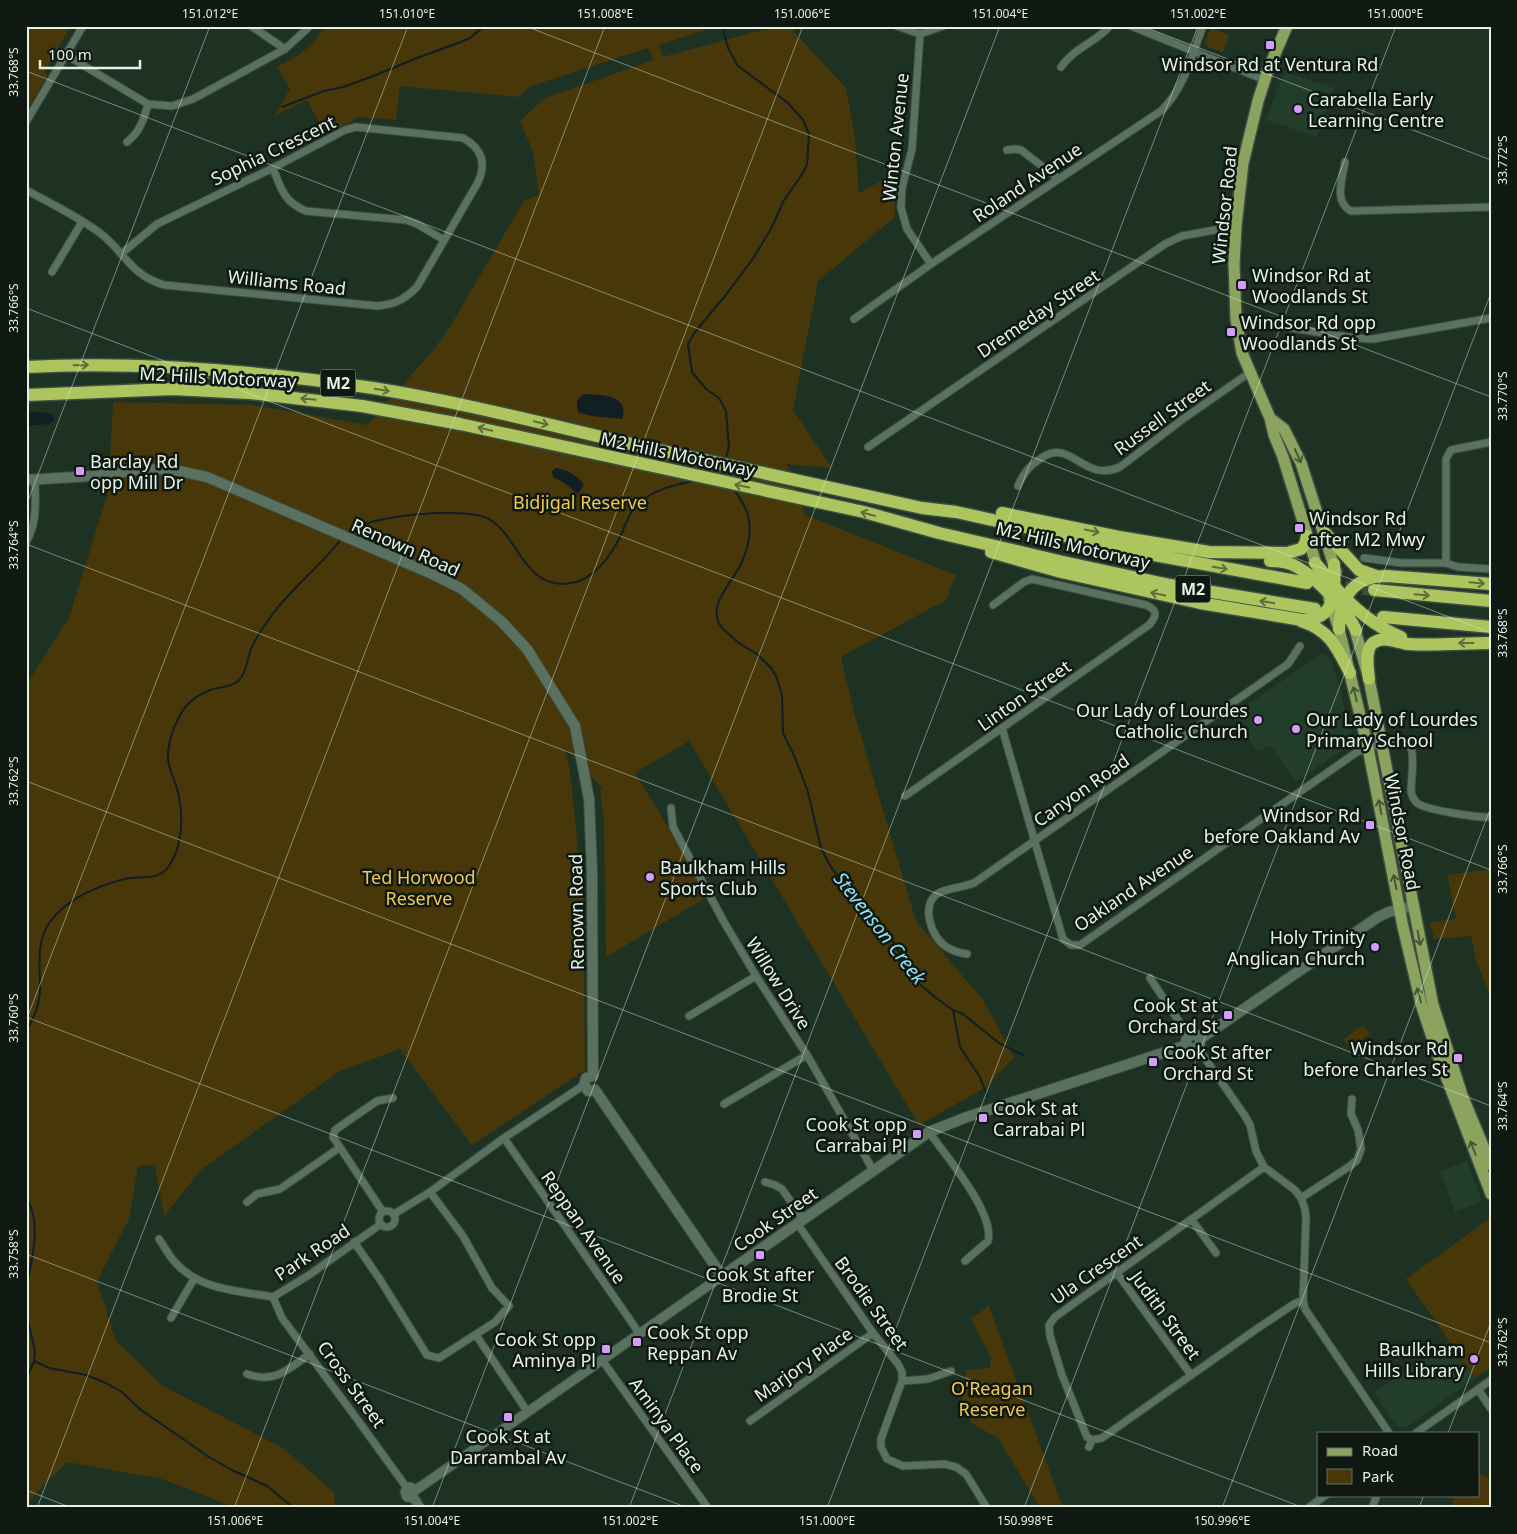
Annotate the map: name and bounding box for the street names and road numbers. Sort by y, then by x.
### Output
street label: Winton Avenue [876,72,914,202]
street label: Sophia Crescent [207,109,340,191]
street label: Roland Avenue [968,137,1086,227]
street label: Windsor Road [1206,145,1242,265]
street label: Dremeday Street [972,263,1104,363]
street label: Williams Road [227,264,347,300]
street label: M2 Hills Motorway [139,361,298,393]
road number: M2 [320,369,356,396]
street label: Russell Street [1109,374,1216,460]
street label: M2 Hills Motorway [599,426,758,482]
street label: Renown Road [348,512,464,582]
street label: M2 Hills Motorway [994,516,1153,575]
road number: M2 [1176,576,1210,602]
street label: Linton Street [973,654,1076,736]
street label: Canyon Road [1028,748,1134,832]
street label: Windsor Road [1380,772,1426,892]
street label: Oakland Avenue [1069,839,1197,937]
street label: Renown Road [563,854,589,970]
street label: Willow Drive [741,932,817,1034]
street label: Reppan Avenue [536,1166,632,1288]
street label: Cook Street [728,1181,822,1257]
street label: Park Road [270,1218,354,1286]
street label: Ula Crescent [1046,1228,1147,1309]
street label: Brodie Street [830,1251,914,1355]
street label: Judith Street [1124,1264,1207,1365]
street label: Marjory Place [749,1321,857,1407]
street label: Cross Street [312,1336,392,1433]
street label: Aminya Place [624,1372,710,1478]

